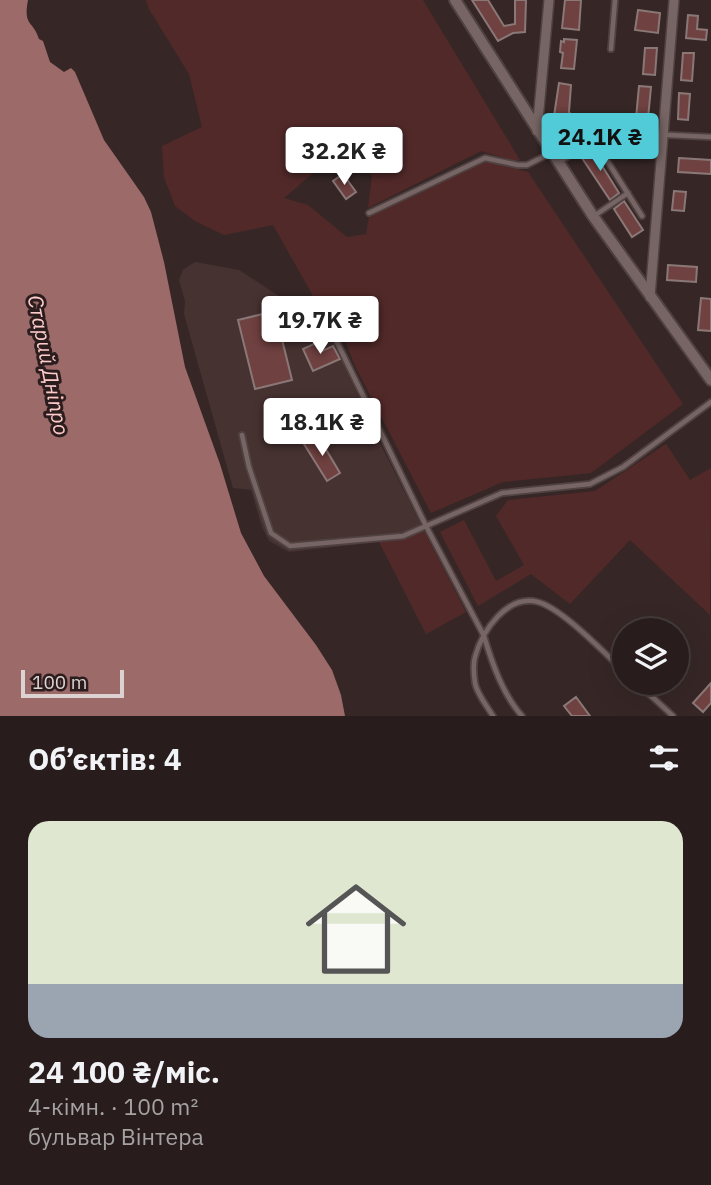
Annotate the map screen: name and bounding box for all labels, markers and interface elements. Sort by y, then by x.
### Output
pin: 24.1K ₴ [535,114,665,173]
text: 24.1K ₴ [558,121,642,151]
pin: 32.2K ₴ [279,128,409,187]
text: 32.2K ₴ [302,135,386,165]
water label: Старий Дніпро [22,293,76,437]
pin: 19.7K ₴ [255,296,385,356]
text: 19.7K ₴ [278,304,362,334]
pin: 18.1K ₴ [257,398,387,458]
text: 18.1K ₴ [280,406,364,436]
map controls [612,618,689,695]
button: layers [612,618,689,695]
scale bar [21,667,124,699]
text: 100 m [32,670,87,694]
text: Об’єктів: 4 [28,739,182,778]
icon: filters [645,739,683,777]
icon: home [293,866,419,992]
text: 24 100 ₴/міс. [28,1052,220,1091]
text: 4-кімн. · 100 m² [28,1091,198,1121]
text: бульвар Вінтера [28,1121,204,1151]

